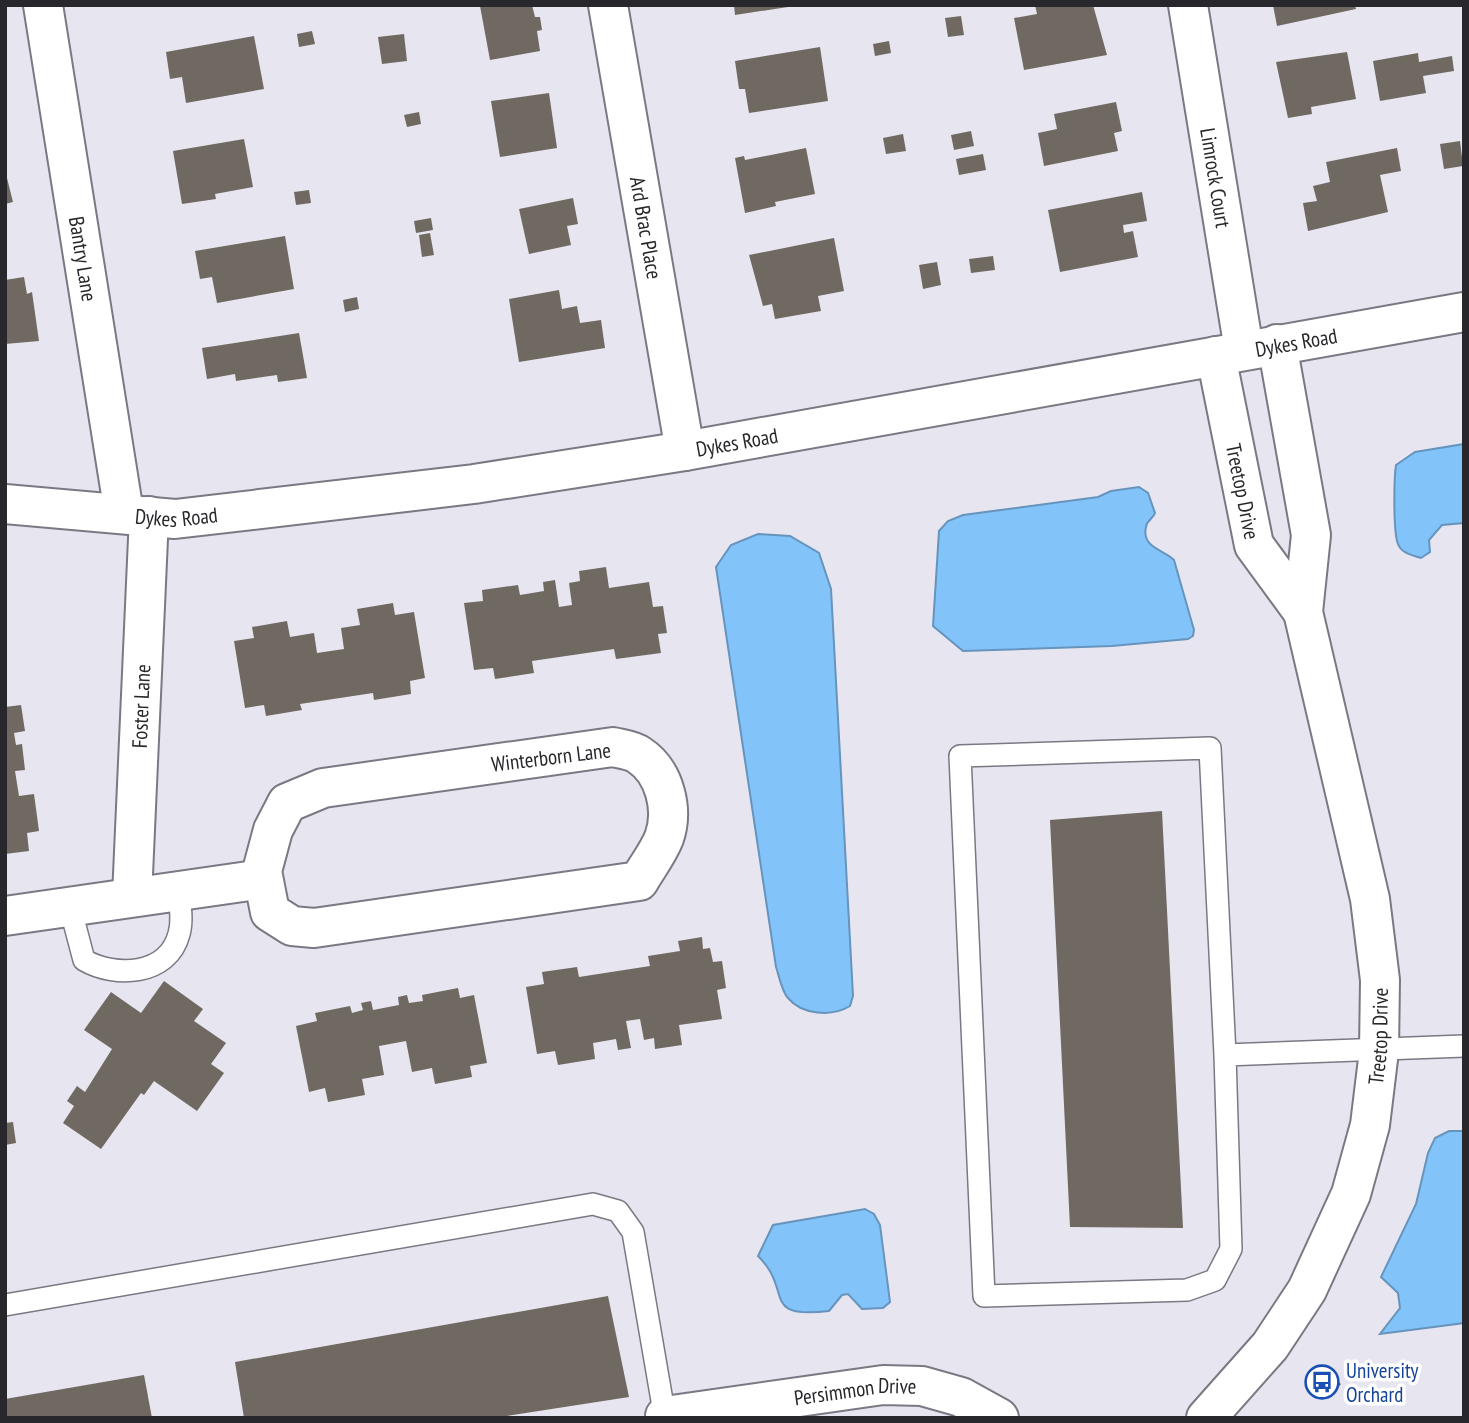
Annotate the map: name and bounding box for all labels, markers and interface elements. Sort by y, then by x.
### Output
street label: Limrock Court [1195,126,1237,230]
street label: Ard Brac Place [624,174,669,281]
street label: Bantry Lane [63,214,104,303]
street label: Dykes Road [1253,321,1339,363]
street label: Dykes Road [694,421,780,462]
street label: Treetop Drive [1220,441,1266,542]
street label: Dykes Road [134,501,219,533]
street label: Foster Lane [125,664,156,749]
street label: Winterborn Lane [490,736,612,778]
street label: Treetop Drive [1362,987,1393,1086]
place label: University Orchard [1346,1357,1419,1408]
bus stop icon: University Orchard [1303,1363,1341,1401]
street label: Persimmon Drive [792,1371,917,1411]

